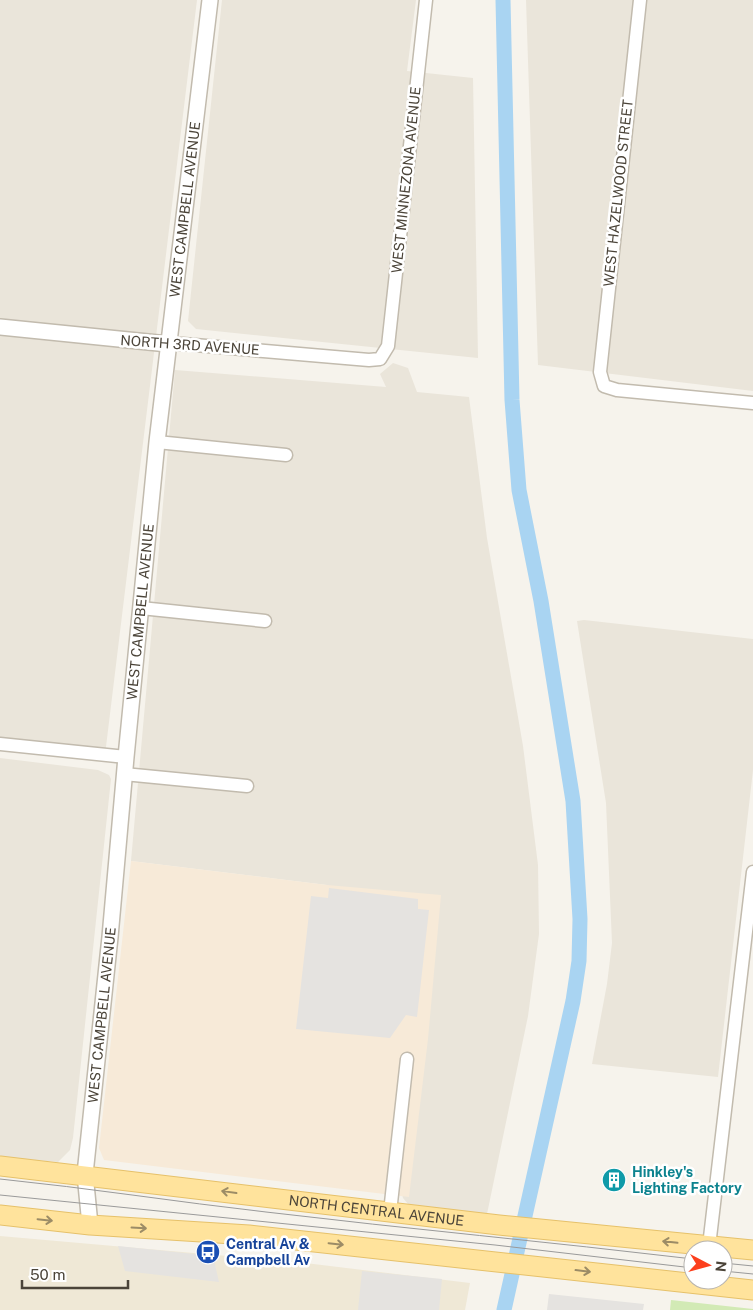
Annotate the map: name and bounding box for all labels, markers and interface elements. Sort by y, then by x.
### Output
street label: WEST MINNEZONA AVENUE [388,86,424,274]
street label: WEST HAZELWOOD STREET [600,99,636,287]
street label: WEST CAMPBELL AVENUE [166,121,203,298]
street label: NORTH 3RD AVENUE [120,332,260,358]
street label: WEST CAMPBELL AVENUE [124,523,157,701]
street label: WEST CAMPBELL AVENUE [85,926,119,1104]
place label: Hinkley's Lighting Factory [632,1164,742,1196]
building icon: Hinkley's Lighting Factory [601,1167,627,1193]
one-way arrow [221,1187,237,1197]
street label: NORTH CENTRAL AVENUE [288,1192,465,1229]
one-way arrow [37,1215,53,1225]
one-way arrow [131,1224,147,1233]
place label: Central Av & Campbell Av [226,1236,311,1268]
one-way arrow [662,1237,678,1247]
bus stop icon: Central Av & Campbell Av [195,1239,221,1265]
one-way arrow [327,1239,343,1249]
north arrow [683,1240,733,1290]
scale bar [22,1258,129,1290]
text: N [712,1260,729,1273]
text: 50 m [30,1266,65,1283]
one-way arrow [575,1266,591,1276]

